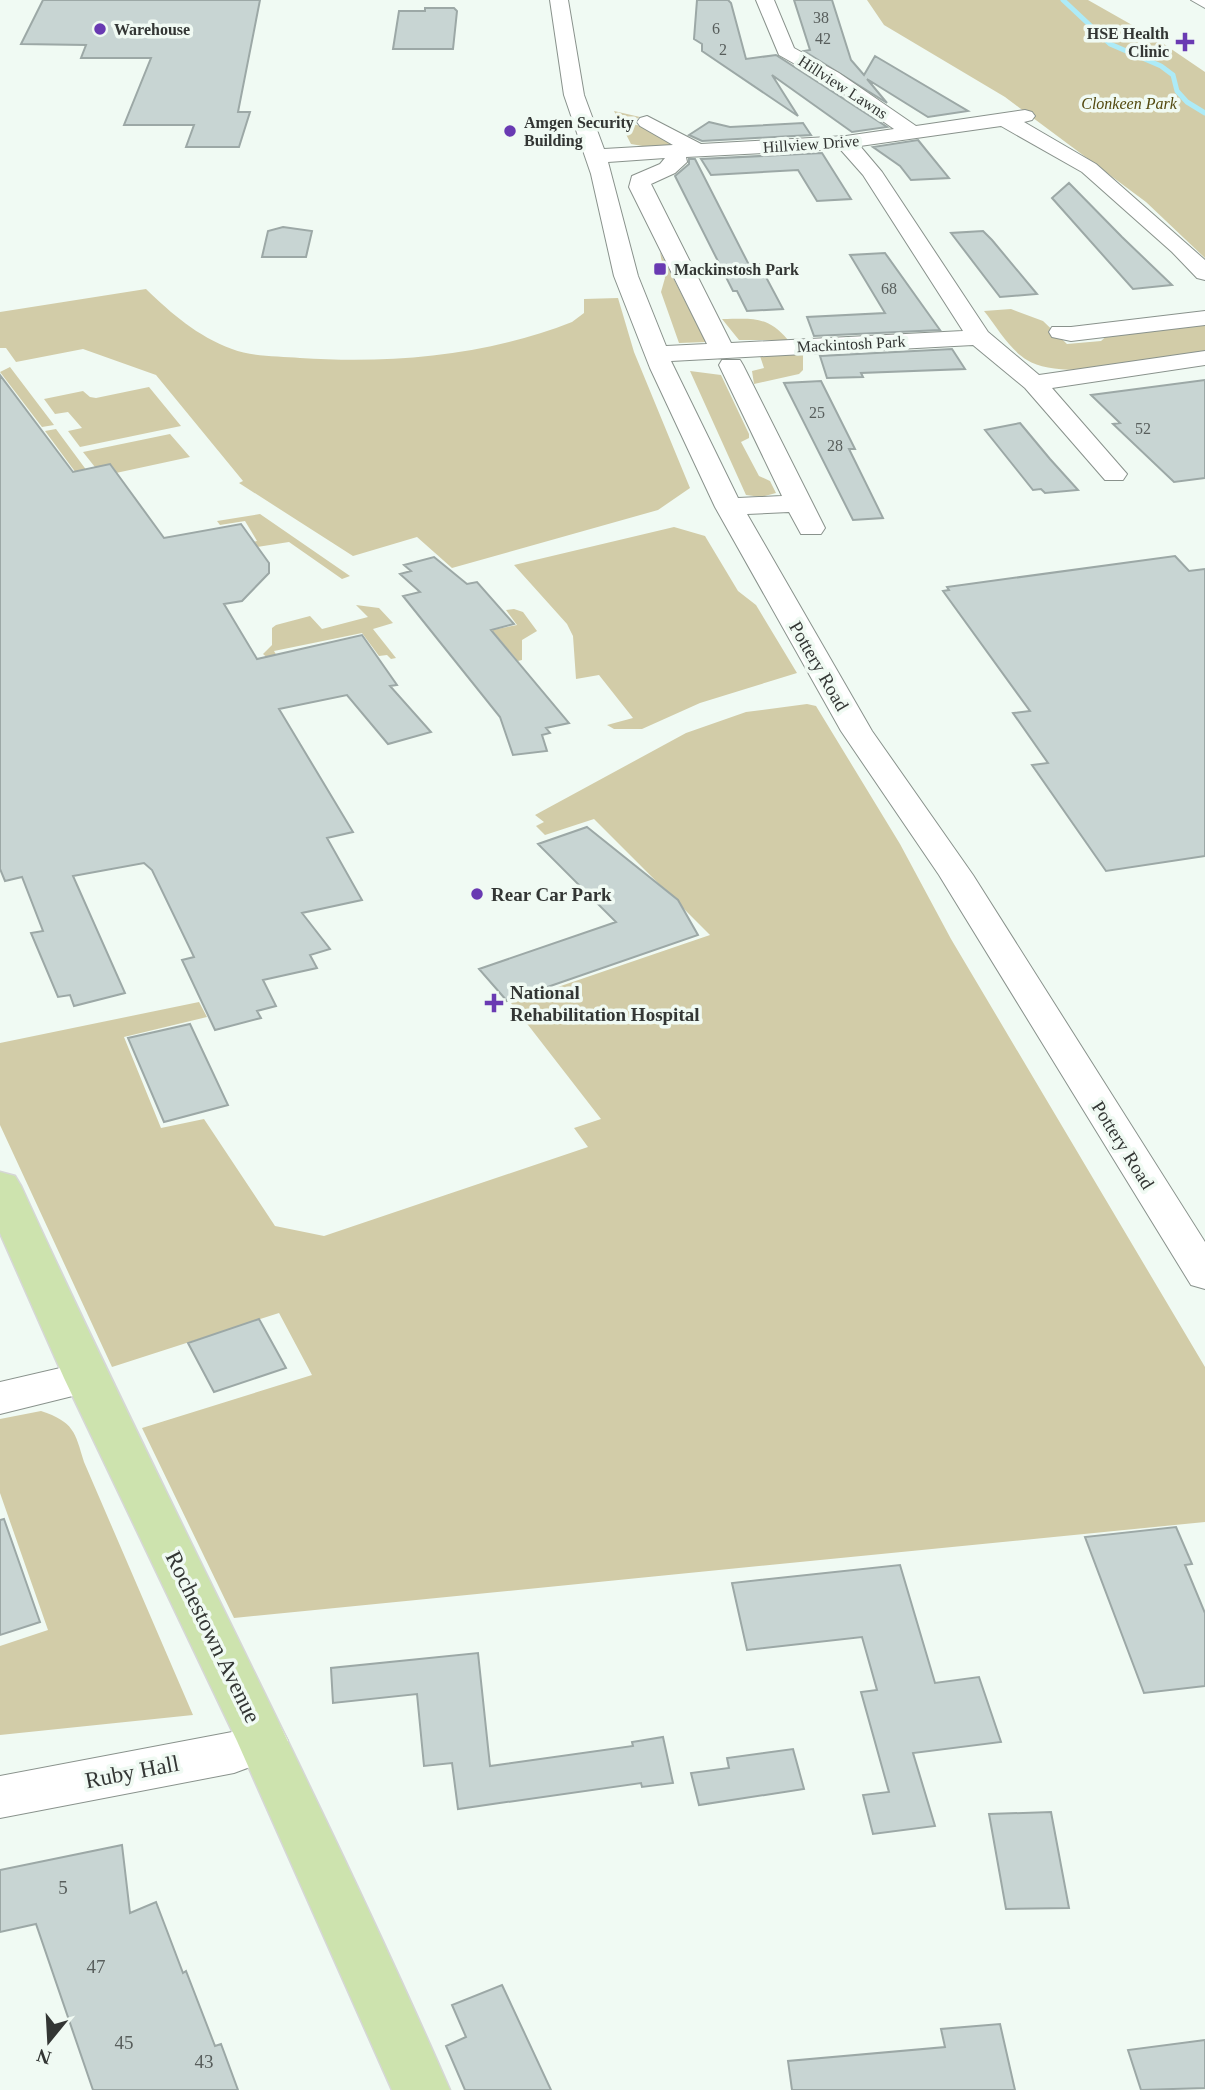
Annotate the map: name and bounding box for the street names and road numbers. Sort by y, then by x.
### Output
street label: Hillview Lawns [795,52,891,122]
street label: Hillview Drive [762,132,860,156]
street label: Mackintosh Park [796,333,906,355]
street label: Pottery Road [785,618,853,715]
street label: Pottery Road [1088,1097,1159,1193]
street label: Rochestown Avenue [161,1547,265,1727]
street label: Ruby Hall [83,1751,181,1793]

